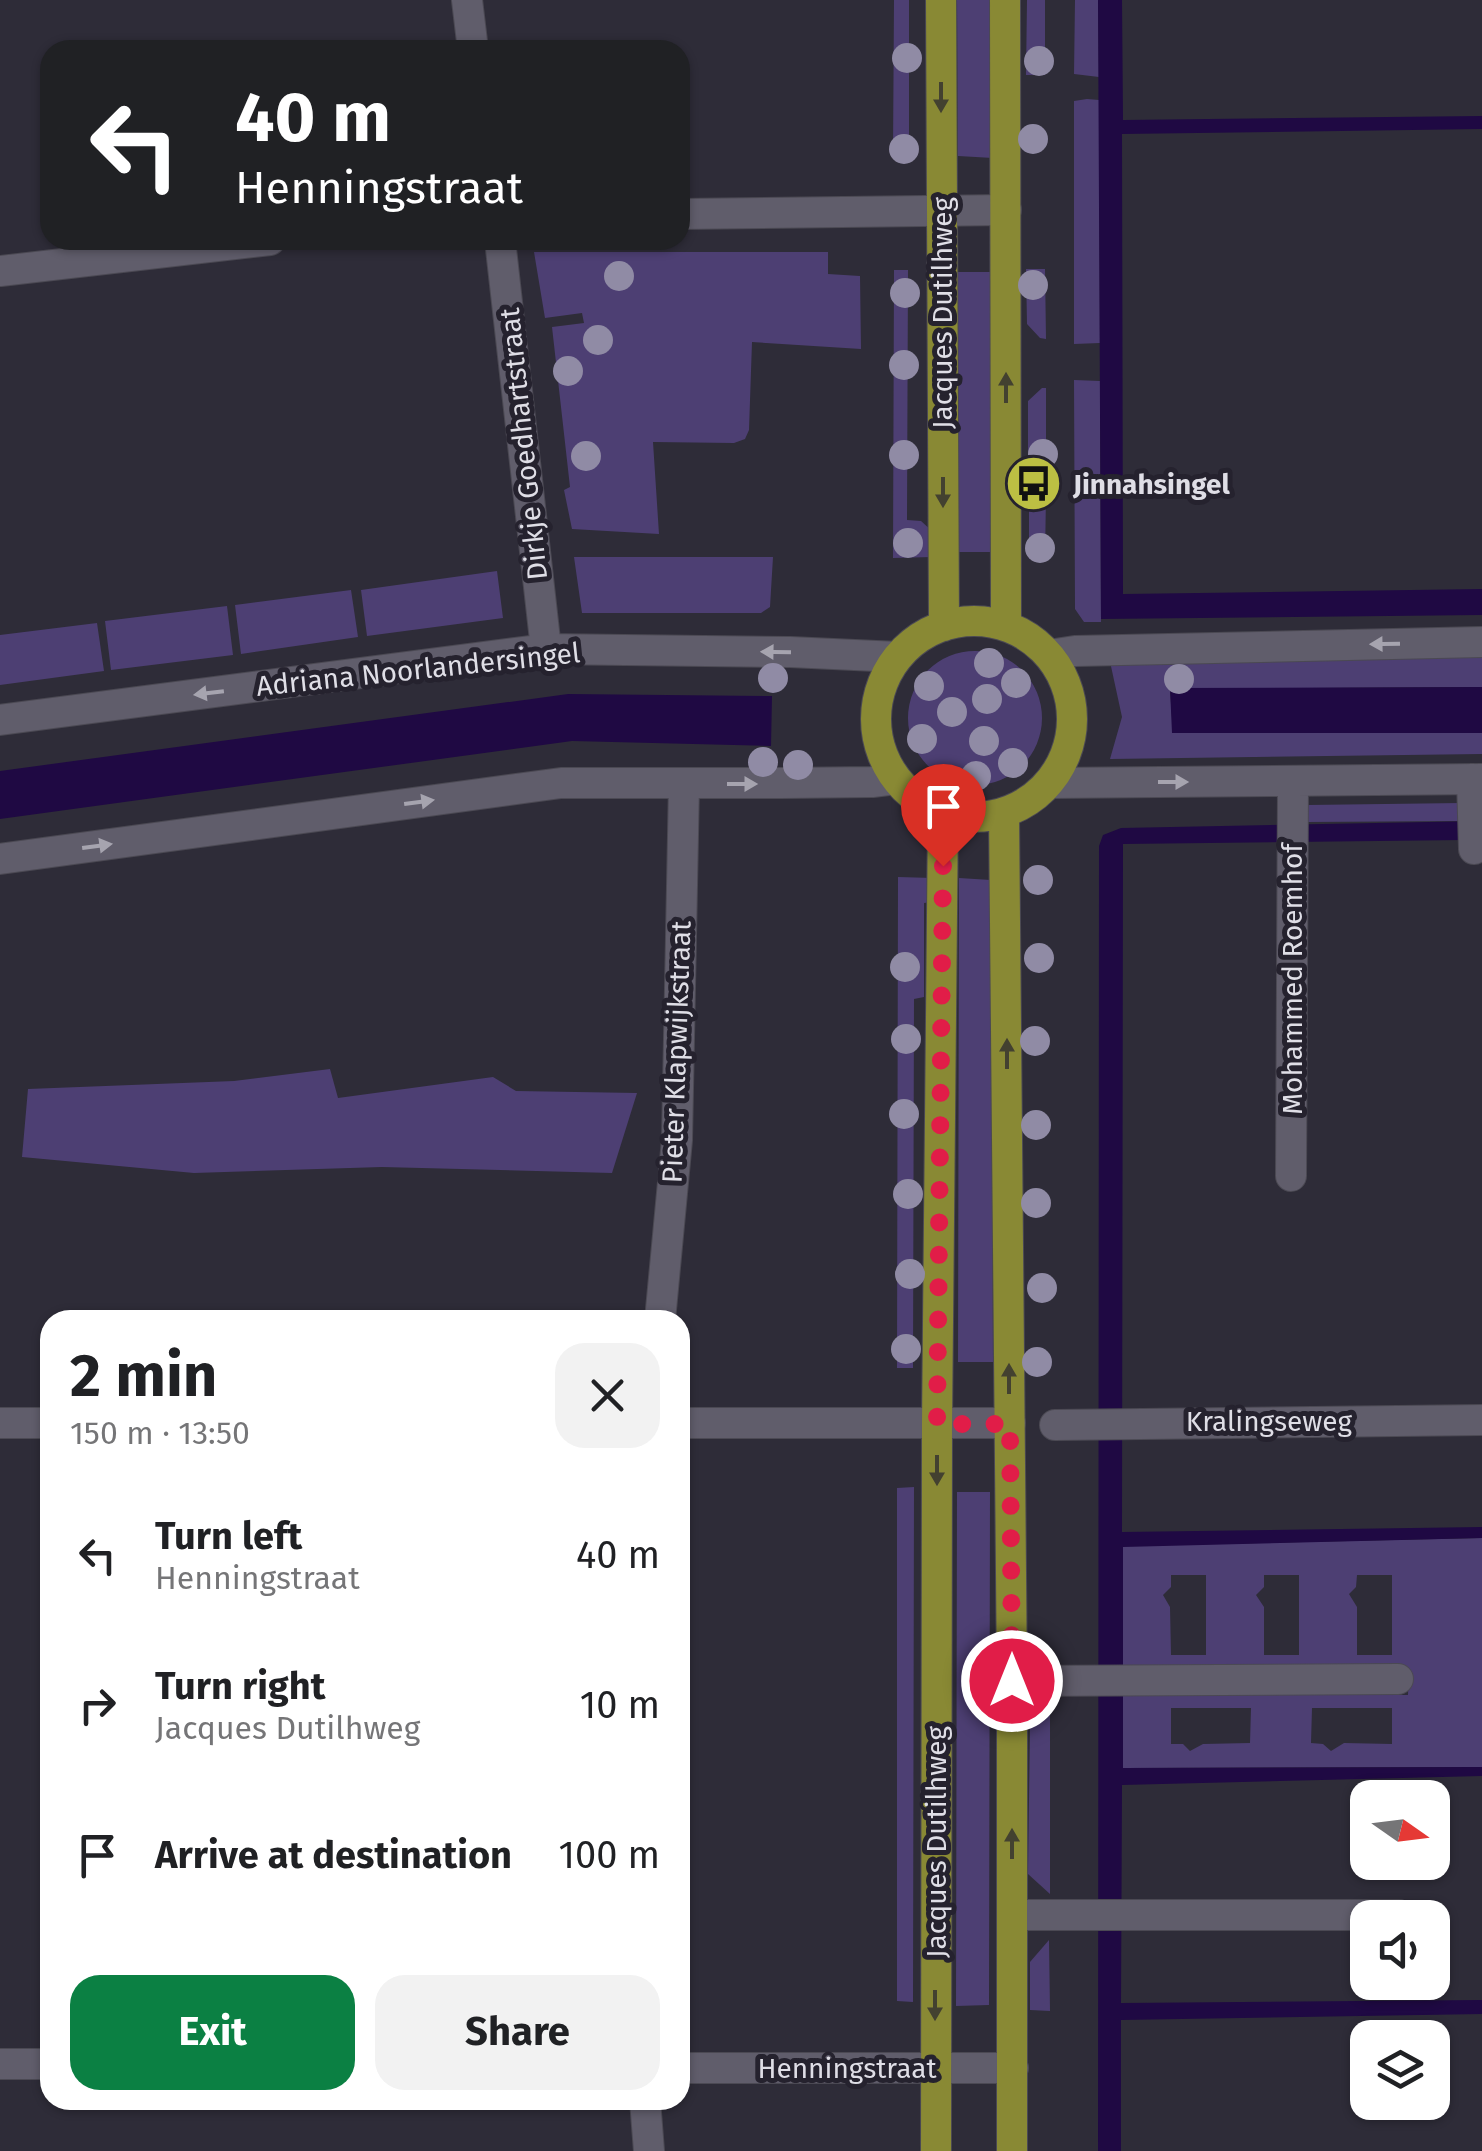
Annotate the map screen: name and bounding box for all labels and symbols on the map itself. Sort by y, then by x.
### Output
one-way arrow [933,82,949,114]
street label: Jacques Dutilhweg [926,196,959,429]
street label: Dirkje Goedhartstraat [493,305,554,582]
one-way arrow [998,372,1014,404]
bus stop icon: Jinnahsingel [1004,454,1064,514]
place label: Jinnahsingel [1072,468,1230,501]
one-way arrow [935,477,951,509]
street label: Adriana Noorlandersingel [254,636,582,703]
one-way arrow [1368,636,1400,652]
one-way arrow [759,643,791,659]
one-way arrow [192,685,224,701]
pin [901,764,986,867]
one-way arrow [1157,774,1189,790]
one-way arrow [727,775,759,791]
one-way arrow [403,794,435,810]
one-way arrow [81,837,113,853]
street label: Mohammed Roemhof [1276,841,1309,1115]
street label: Pieter Klapwijkstraat [655,919,698,1184]
one-way arrow [999,1037,1015,1069]
one-way arrow [1001,1362,1017,1394]
street label: Kralingseweg [1186,1405,1353,1438]
one-way arrow [929,1455,945,1487]
position arrow [960,1629,1064,1733]
street label: Jacques Dutilhweg [920,1725,953,1958]
north arrow [1350,1780,1450,1880]
one-way arrow [1004,1827,1020,1859]
one-way arrow [927,1990,943,2022]
street label: Henningstraat [757,2052,938,2085]

